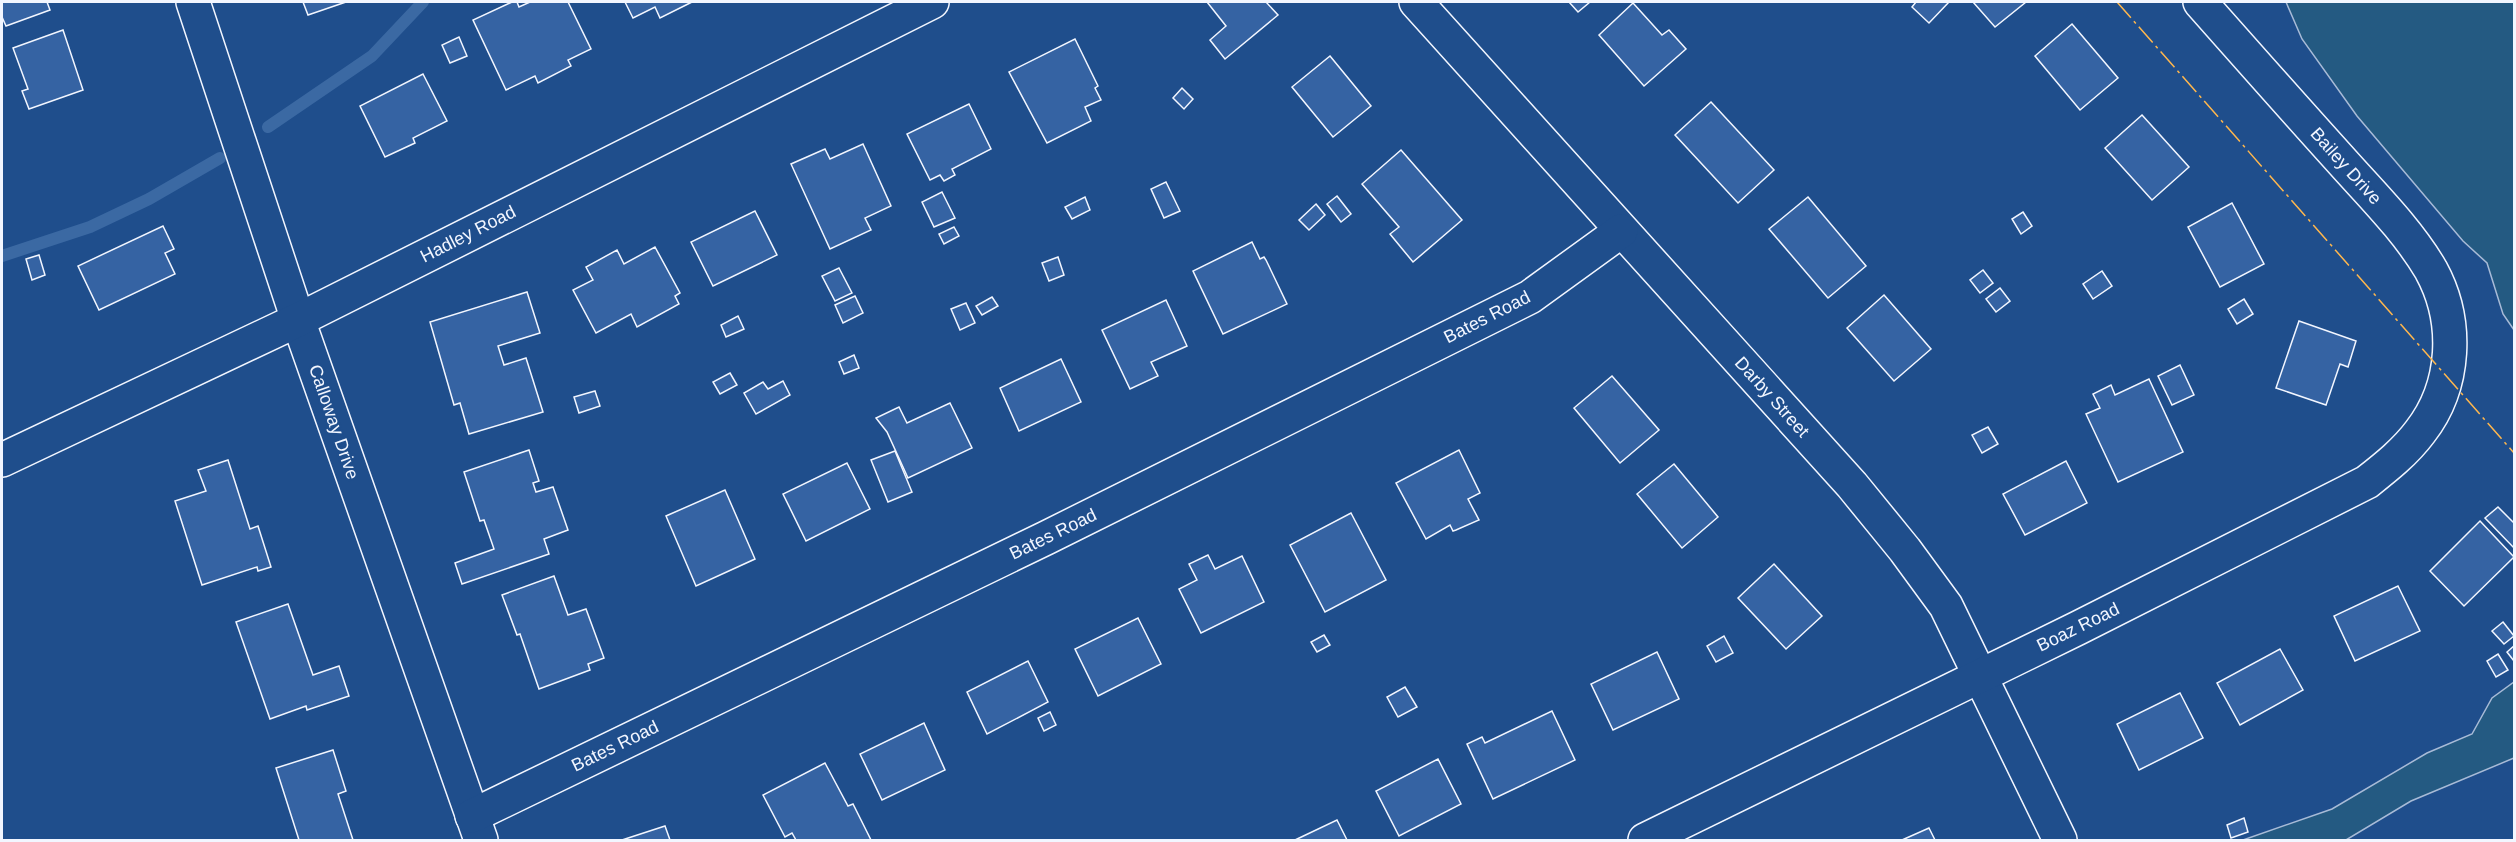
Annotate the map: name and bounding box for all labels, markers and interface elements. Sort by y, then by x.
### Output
street label: Bailey Drive [2306,124,2386,208]
street label: Hadley Road [417,201,519,267]
street label: Bates Road [1441,287,1533,347]
street label: Darby Street [1731,353,1813,441]
street label: Calloway Drive [305,362,363,482]
street label: Bates Road [1006,504,1100,564]
street label: Boaz Road [2034,598,2122,656]
street label: Bates Road [568,716,662,776]

